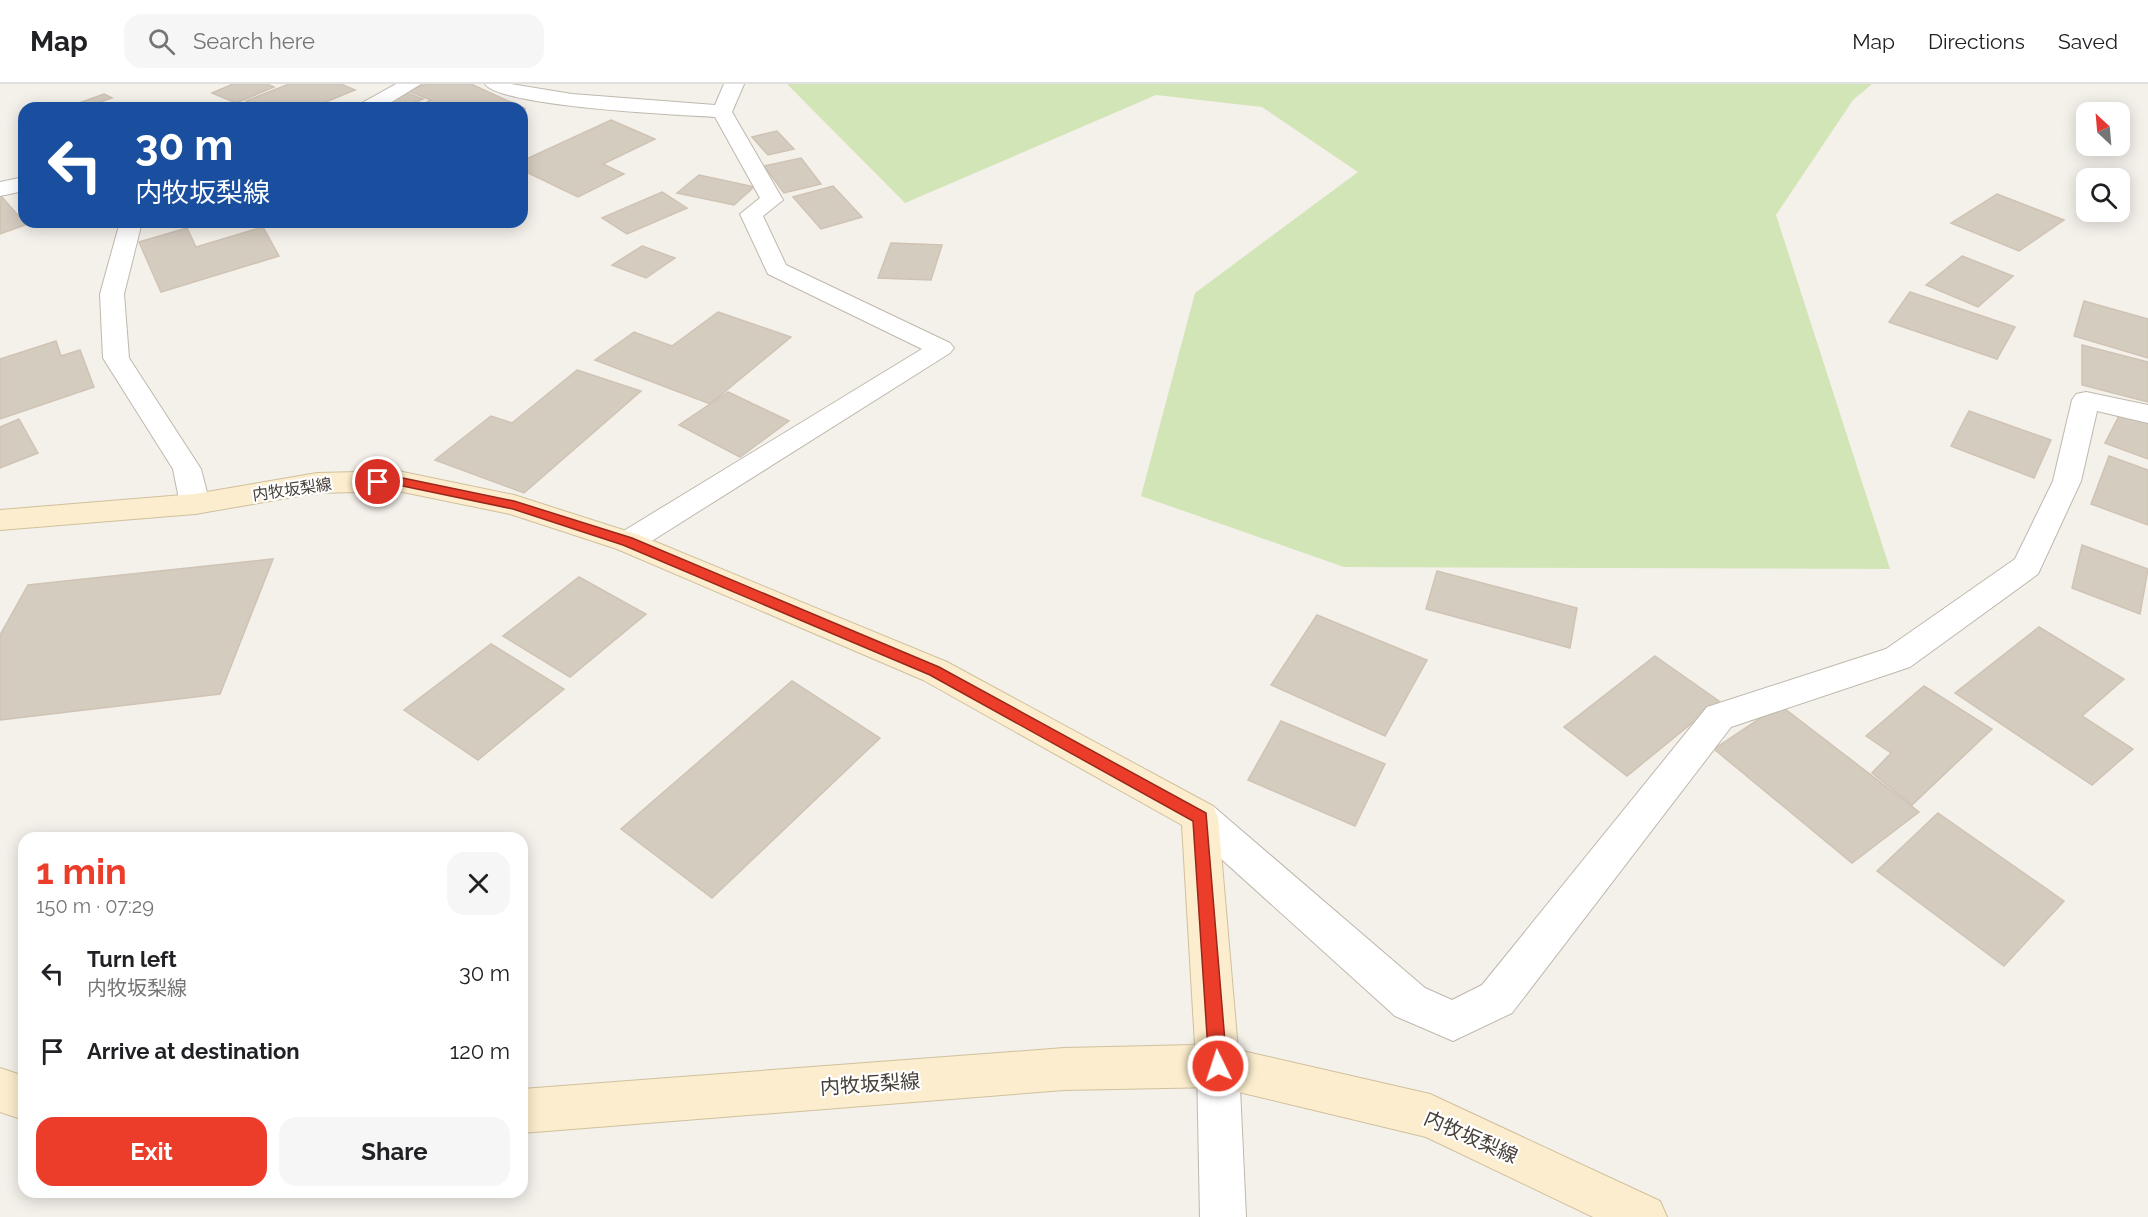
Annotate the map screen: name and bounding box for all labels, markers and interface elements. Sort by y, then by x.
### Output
search box [124,14,544,68]
text: Map [30,25,88,58]
icon: search [145,25,178,58]
text: Search here [193,28,315,54]
text: Map [1852,29,1895,54]
text: Directions [1928,29,2025,54]
text: Saved [2058,29,2118,54]
north arrow [2076,102,2130,156]
map controls [2076,102,2130,222]
text: 30 m [135,121,233,170]
icon: left [36,126,114,204]
button: search [2076,168,2130,222]
text: 内牧坂梨線 [135,177,270,208]
pin [352,456,403,507]
icon: arrive [361,465,394,498]
street label: 内牧坂梨線 [251,475,333,504]
text: 1 min [36,850,127,892]
button: close [447,852,510,915]
text: 150 m · 07:29 [36,894,154,918]
text: Turn left [87,946,177,972]
icon: left [36,957,69,990]
text: 30 m [459,960,510,986]
text: 内牧坂梨線 [87,976,187,1000]
position arrow [1186,1034,1250,1098]
icon: arrive [36,1035,69,1068]
text: Arrive at destination [87,1038,300,1064]
text: 120 m [450,1038,510,1064]
street label: 内牧坂梨線 [819,1069,921,1099]
street label: 内牧坂梨線 [1420,1106,1522,1168]
button: Exit [36,1117,267,1186]
button: Share [279,1117,510,1186]

